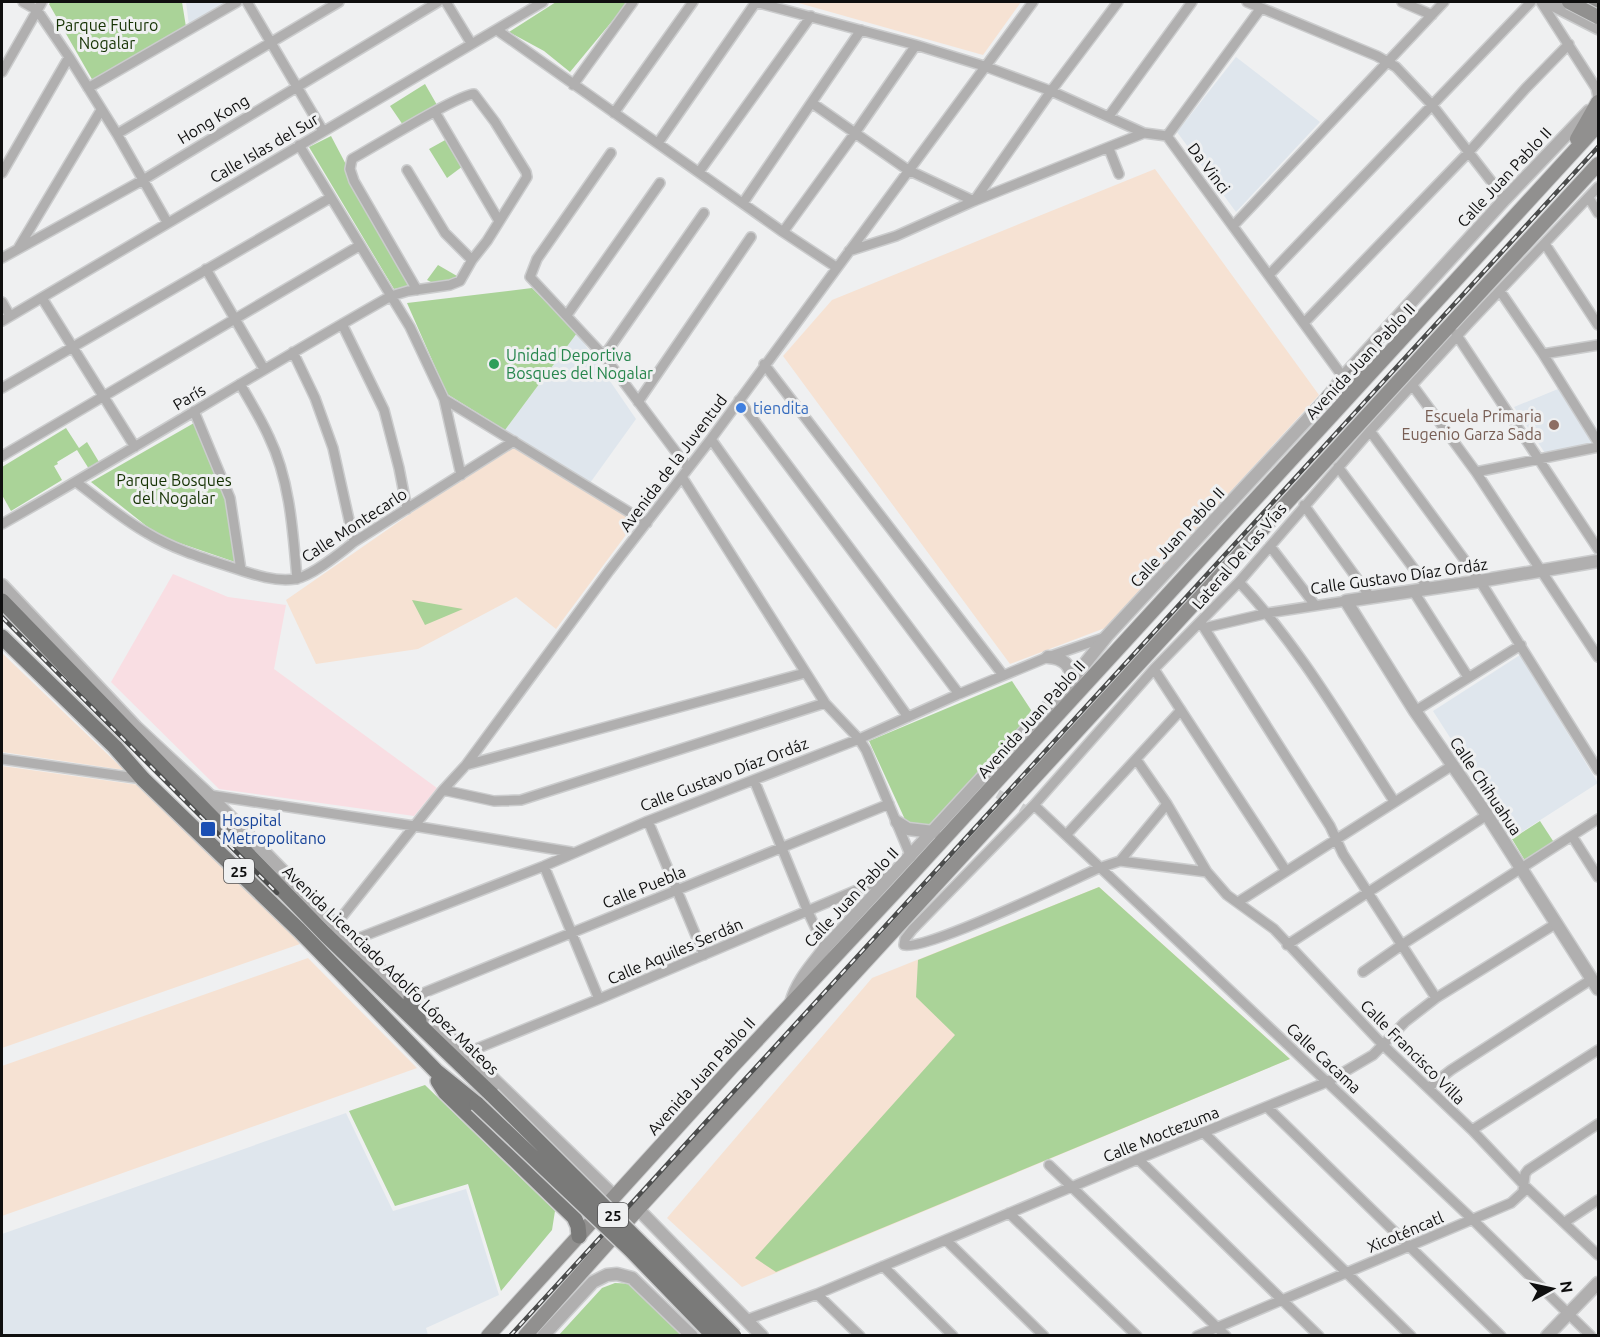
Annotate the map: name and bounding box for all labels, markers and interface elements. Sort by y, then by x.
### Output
park label: Parque Futuro Nogalar [56,16,158,52]
street label: Hong Kong [174,91,252,147]
street label: Calle Islas del Sur [206,110,322,186]
street label: Calle Juan Pablo II [1453,124,1555,230]
street label: Da Vinci [1184,139,1234,197]
street label: Avenida Juan Pablo II [1302,299,1418,423]
place label: Unidad Deportiva Bosques del Nogalar [506,346,653,382]
marker: Unidad Deportiva Bosques del Nogalar [487,357,501,371]
street label: París [170,380,208,414]
street label: Avenida de la Juventud [616,391,730,535]
place label: tiendita [753,399,809,417]
marker: tiendita [734,401,748,415]
place label: Escuela Primaria Eugenio Garza Sada [1402,407,1542,443]
marker: Escuela Primaria Eugenio Garza Sada [1547,418,1561,432]
park label: Parque Bosques del Nogalar [116,471,232,507]
street label: Calle Montecarlo [298,484,410,566]
street label: Calle Juan Pablo II [1126,484,1228,590]
street label: Lateral De Las Vías [1188,499,1290,613]
street label: Calle Gustavo Díaz Ordáz [1309,555,1489,597]
street label: Avenida Juan Pablo II [974,657,1088,781]
street label: Calle Chihuahua [1446,733,1526,839]
street label: Calle Gustavo Díaz Ordáz [637,734,811,814]
place label: Hospital Metropolitano [222,811,326,847]
marker: Hospital Metropolitano [199,820,217,838]
street label: Calle Juan Pablo II [800,844,902,950]
road number: 25 [224,859,254,883]
street label: Avenida Licenciado Adolfo López Mateos [279,862,503,1078]
street label: Calle Puebla [600,862,688,912]
street label: Calle Aquiles Serdán [605,914,745,988]
street label: Calle Francisco Villa [1357,996,1469,1108]
street label: Avenida Juan Pablo II [644,1014,758,1138]
street label: Calle Cacama [1283,1019,1365,1097]
street label: Calle Moctezuma [1100,1103,1222,1165]
road number: 25 [598,1203,628,1227]
street label: Xicoténcatl [1364,1208,1446,1256]
north arrow [1522,1259,1582,1319]
text: N [1557,1280,1577,1294]

